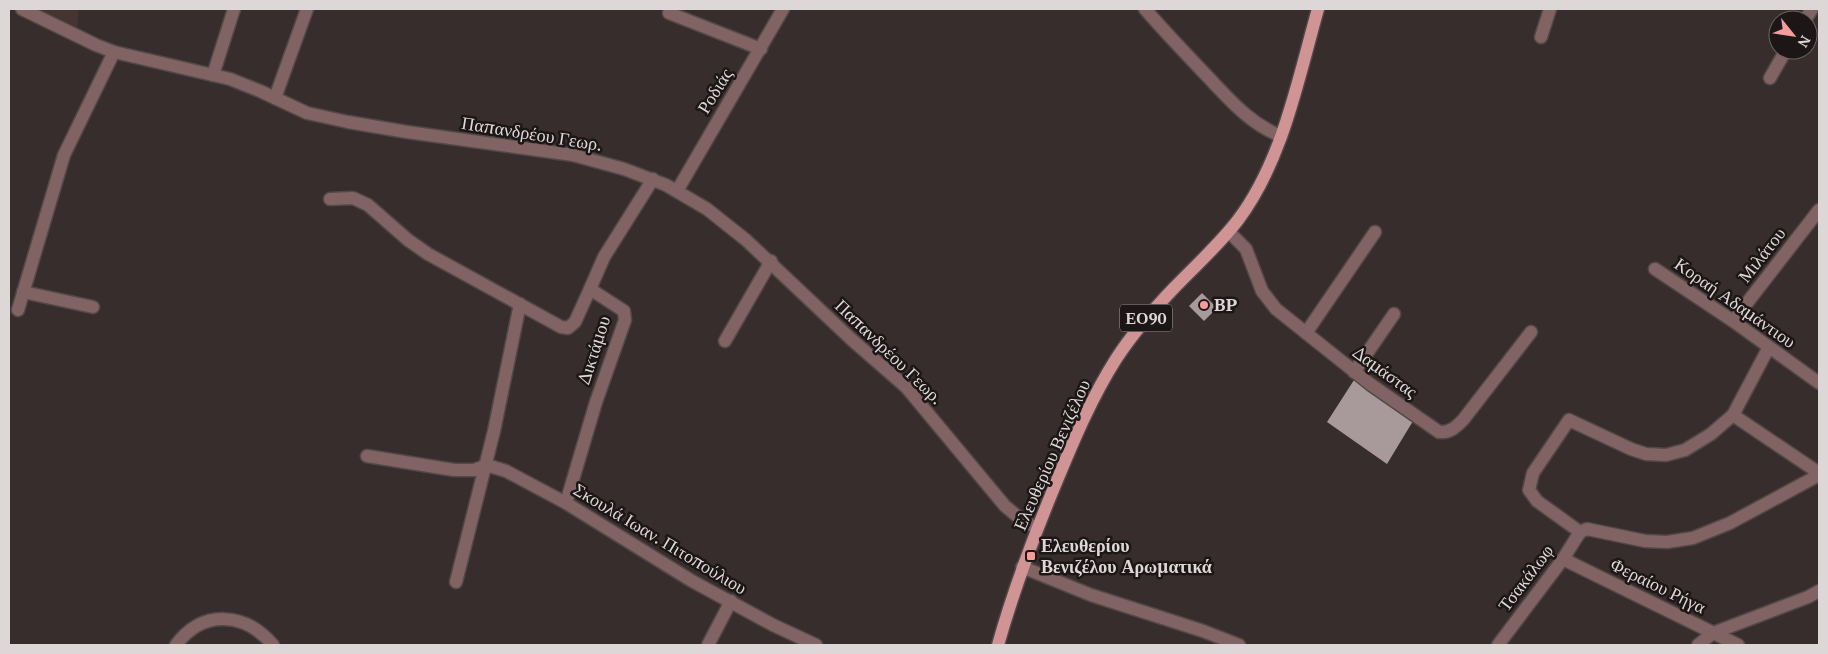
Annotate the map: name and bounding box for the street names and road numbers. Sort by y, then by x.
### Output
street label: Ροδιάς [691,63,737,118]
street label: Παπανδρέου Γεωρ. [460,110,604,156]
street label: Μιλάτου [1732,222,1790,287]
street label: Κοραή Αδαμάντιου [1670,251,1801,353]
street label: Παπανδρέου Γεωρ. [830,293,949,409]
road number: ΕΟ90 [1120,304,1172,332]
street label: Δικτάμου [571,312,615,387]
street label: Δαμάστας [1348,340,1423,403]
street label: Ελευθερίου Βενιζέλου [1007,375,1095,534]
street label: Σκουλά Ιωαν. Πιτοπούλιου [569,477,752,599]
street label: Τσακάλωφ [1492,539,1558,616]
street label: Φεραίου Ρήγα [1607,552,1711,619]

